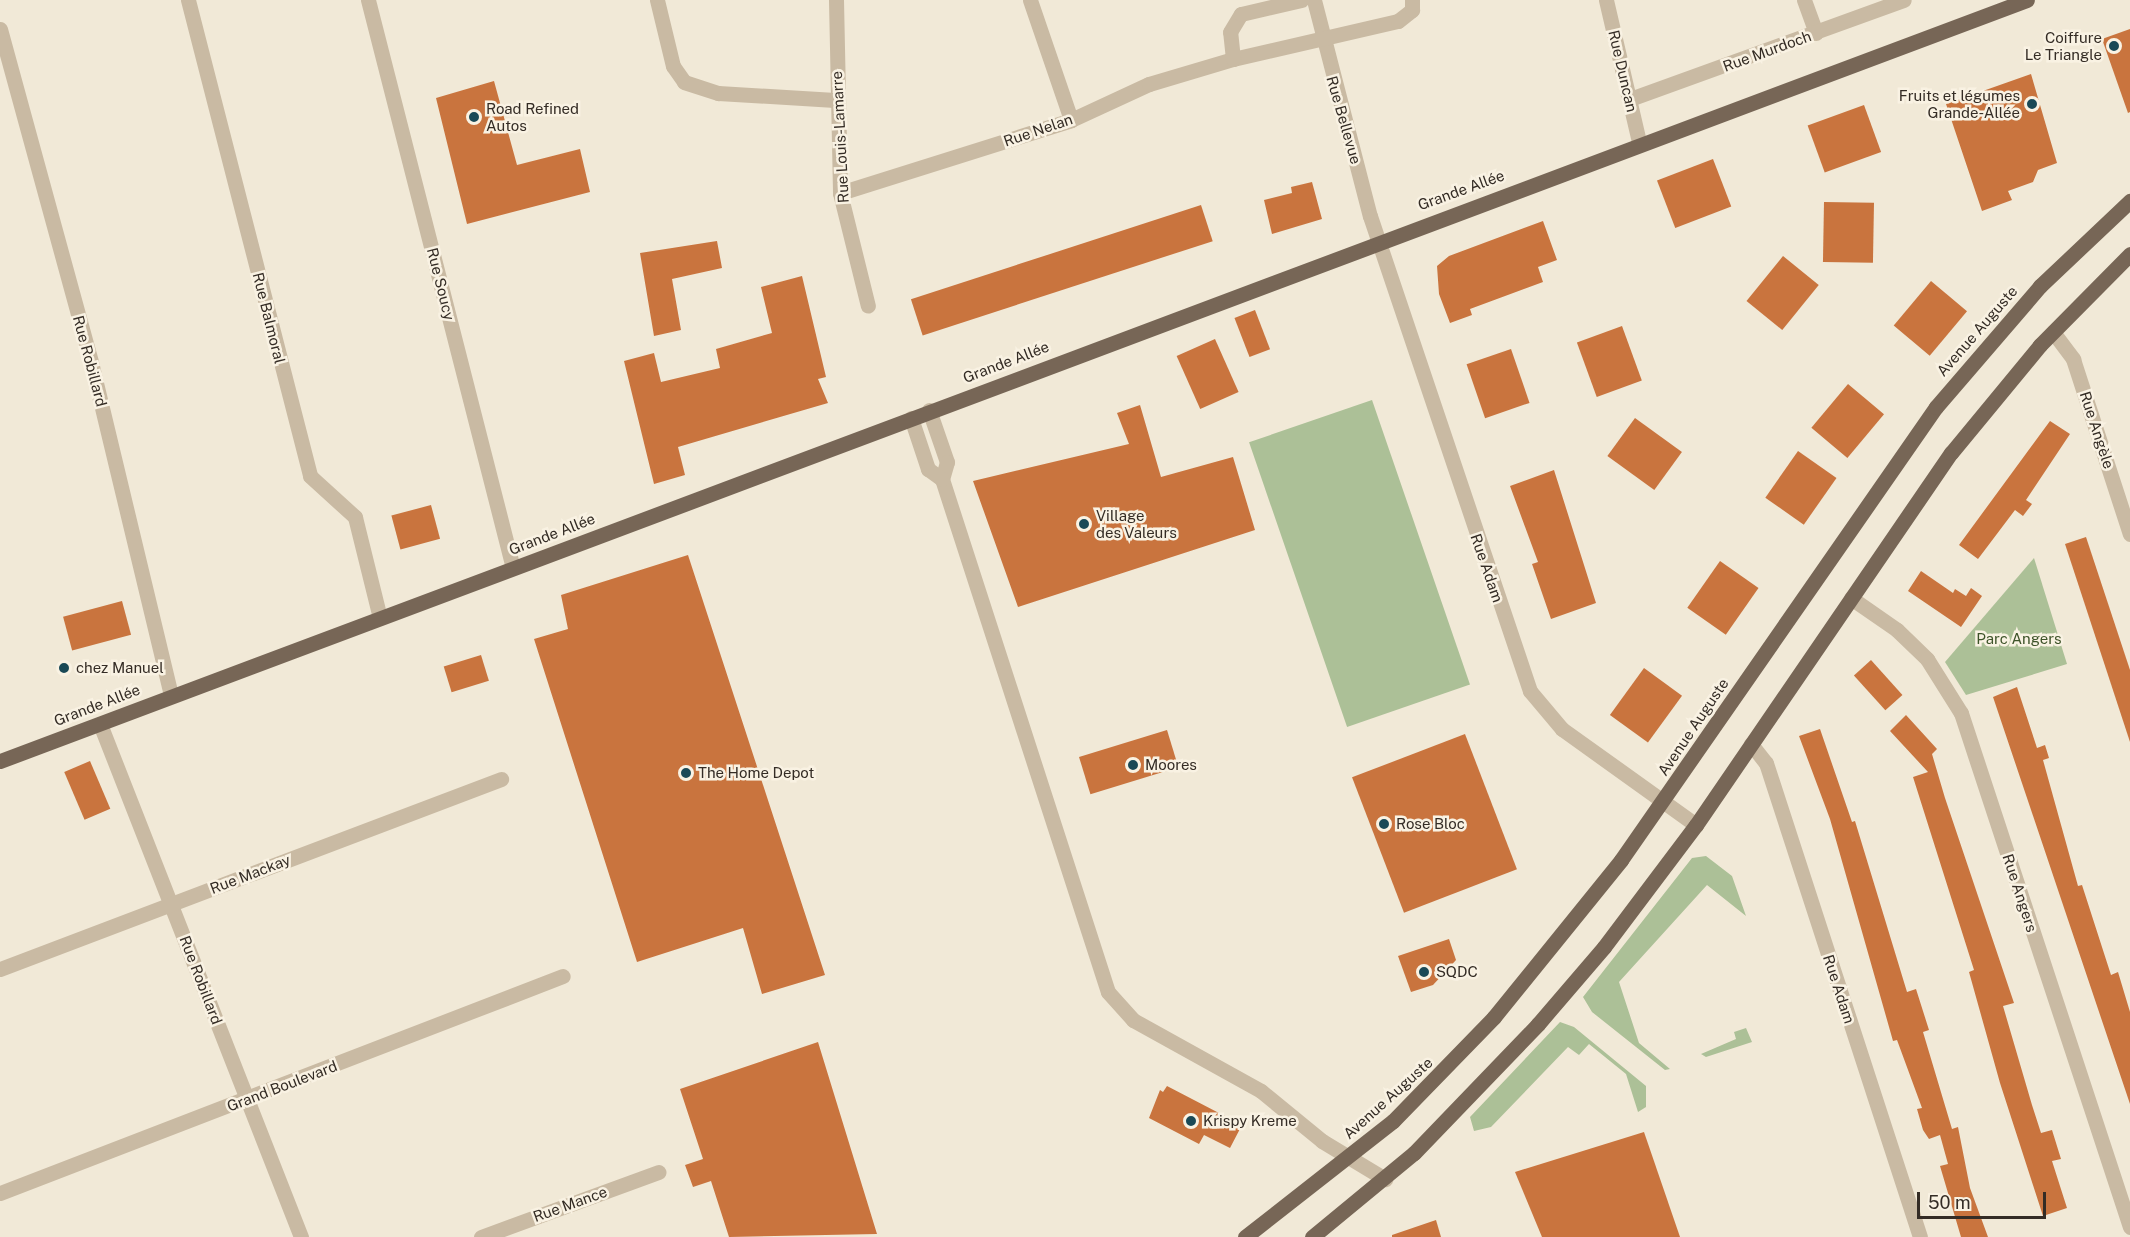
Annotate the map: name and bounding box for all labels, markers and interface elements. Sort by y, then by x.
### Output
street label: Rue Murdoch [1720,27,1814,75]
street label: Rue Duncan [1605,28,1641,114]
place label: Coiffure Le Triangle [2025,28,2102,63]
marker: Coiffure Le Triangle [2107,39,2121,53]
street label: Rue Louis-Lamarre [828,71,852,203]
street label: Rue Bellevue [1323,74,1365,166]
place label: Fruits et légumes Grande-Allée [1898,86,2020,121]
marker: Fruits et légumes Grande-Allée [2025,97,2039,111]
place label: Road Refined Autos [486,99,579,134]
marker: Road Refined Autos [467,110,481,124]
street label: Rue Nelan [1001,110,1075,150]
street label: Grande Allée [1415,166,1507,214]
street label: Rue Soucy [423,246,459,322]
street label: Rue Balmoral [249,270,289,366]
street label: Avenue Auguste [1933,282,2021,380]
street label: Rue Robillard [69,313,111,409]
street label: Grande Allée [960,337,1052,387]
street label: Rue Angèle [2076,389,2118,471]
place label: Village des Valeurs [1096,506,1177,541]
street label: Grande Allée [506,509,598,559]
marker: Village des Valeurs [1077,517,1091,531]
street label: Rue Adam [1467,531,1507,605]
park label: Parc Angers [1976,630,2062,648]
place label: chez Manuel [76,659,164,677]
marker: chez Manuel [57,661,71,675]
street label: Avenue Auguste [1654,675,1732,779]
street label: Grande Allée [51,680,143,730]
place label: Moores [1145,756,1197,774]
marker: Moores [1126,758,1140,772]
place label: The Home Depot [698,764,814,782]
marker: The Home Depot [679,766,693,780]
place label: Rose Bloc [1396,815,1465,833]
marker: Rose Bloc [1377,817,1391,831]
street label: Rue Mackay [207,850,293,898]
street label: Rue Angers [1999,852,2041,934]
street label: Rue Robillard [176,933,226,1027]
street label: Rue Adam [1819,952,1859,1026]
place label: SQDC [1436,963,1478,981]
marker: SQDC [1417,965,1431,979]
street label: Avenue Auguste [1340,1053,1436,1143]
street label: Grand Boulevard [224,1057,340,1115]
place label: Krispy Kreme [1203,1112,1297,1130]
marker: Krispy Kreme [1184,1114,1198,1128]
scale bar [1920,1180,2049,1218]
street label: Rue Mance [530,1182,610,1226]
text: 50 m [1928,1192,1971,1213]

